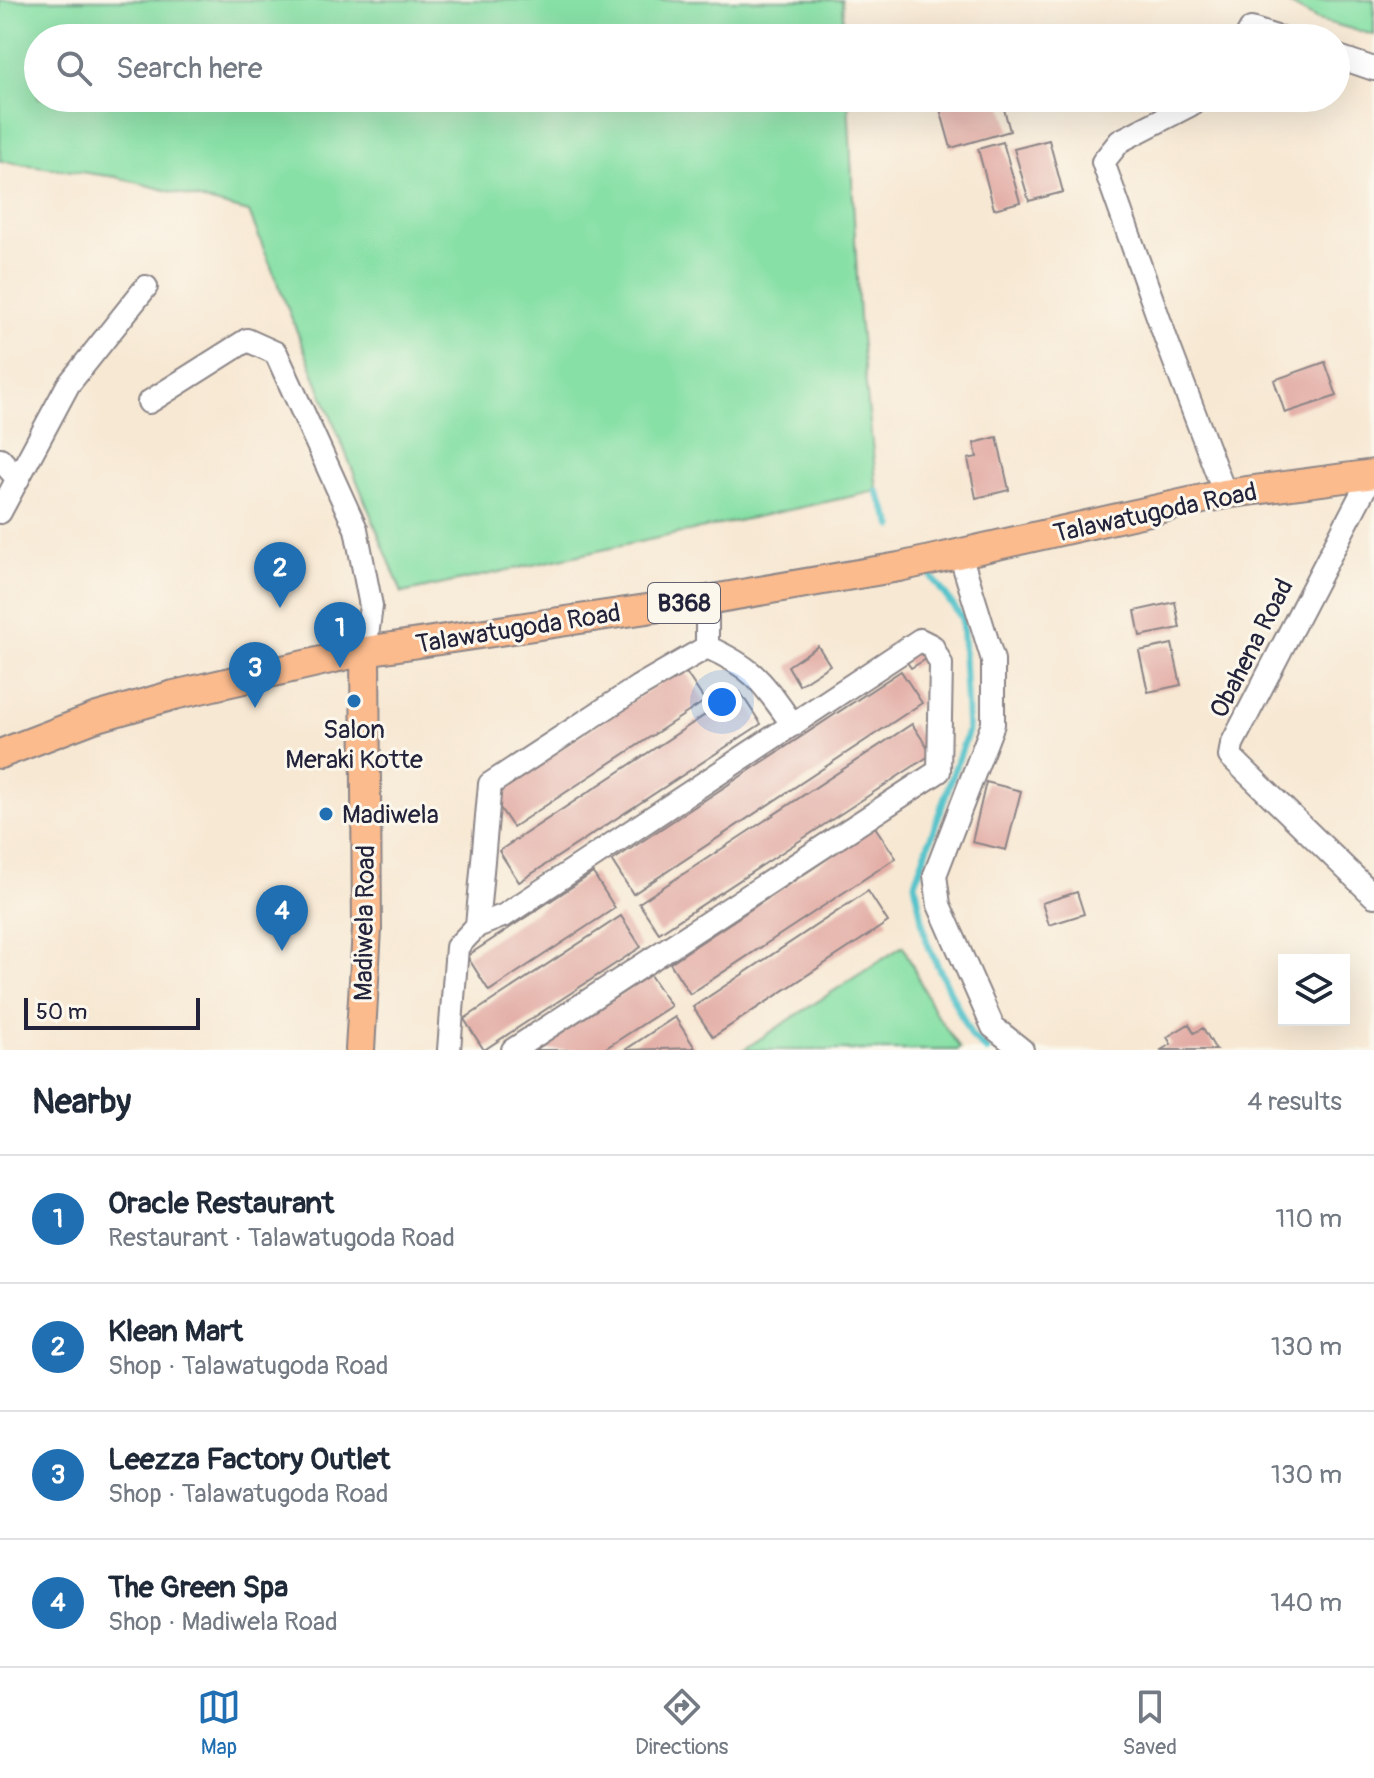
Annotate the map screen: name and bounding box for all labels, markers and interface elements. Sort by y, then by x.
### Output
search box [24,24,1350,112]
icon: search [52,46,96,90]
text: Search here [116,50,263,87]
street label: Talawatugoda Road [1051,476,1260,550]
pin: 2 [254,542,306,608]
street label: Obahena Road [1203,573,1301,724]
road number: B368 [648,583,720,623]
street label: Talawatugoda Road [413,597,623,661]
pin: 1 [314,602,366,668]
pin: 3 [229,642,281,708]
your location [702,682,742,722]
marker: Salon Meraki Kotte [345,692,363,710]
place label: Salon Meraki Kotte [285,714,423,776]
place label: Madiwela [342,799,439,831]
marker: Madiwela [317,805,335,823]
street label: Madiwela Road [348,845,382,1001]
pin: 4 [256,885,308,951]
map controls [1278,954,1350,1026]
button: layers [1278,954,1350,1026]
scale bar [24,994,200,1030]
text: 50 m [36,998,87,1026]
text: Nearby [32,1081,131,1124]
text: 4 results [1247,1086,1342,1118]
text: Oracle Restaurant [108,1185,334,1222]
text: 1 [53,1203,63,1235]
text: 110 m [1275,1203,1342,1235]
text: Restaurant · Talawatugoda Road [108,1222,455,1254]
text: Klean Mart [108,1313,243,1350]
text: 2 [51,1331,65,1363]
text: 130 m [1271,1331,1342,1363]
text: Shop · Talawatugoda Road [108,1350,389,1382]
text: Leezza Factory Outlet [108,1441,390,1478]
text: 3 [51,1459,65,1491]
text: 130 m [1271,1459,1342,1491]
text: Shop · Talawatugoda Road [108,1478,389,1510]
text: The Green Spa [108,1569,288,1606]
text: 4 [50,1587,66,1619]
text: 140 m [1270,1587,1342,1619]
text: Shop · Madiwela Road [108,1606,338,1638]
tab: Map [197,1685,241,1761]
tab: Directions [635,1685,728,1761]
tab: Saved [1122,1685,1177,1761]

